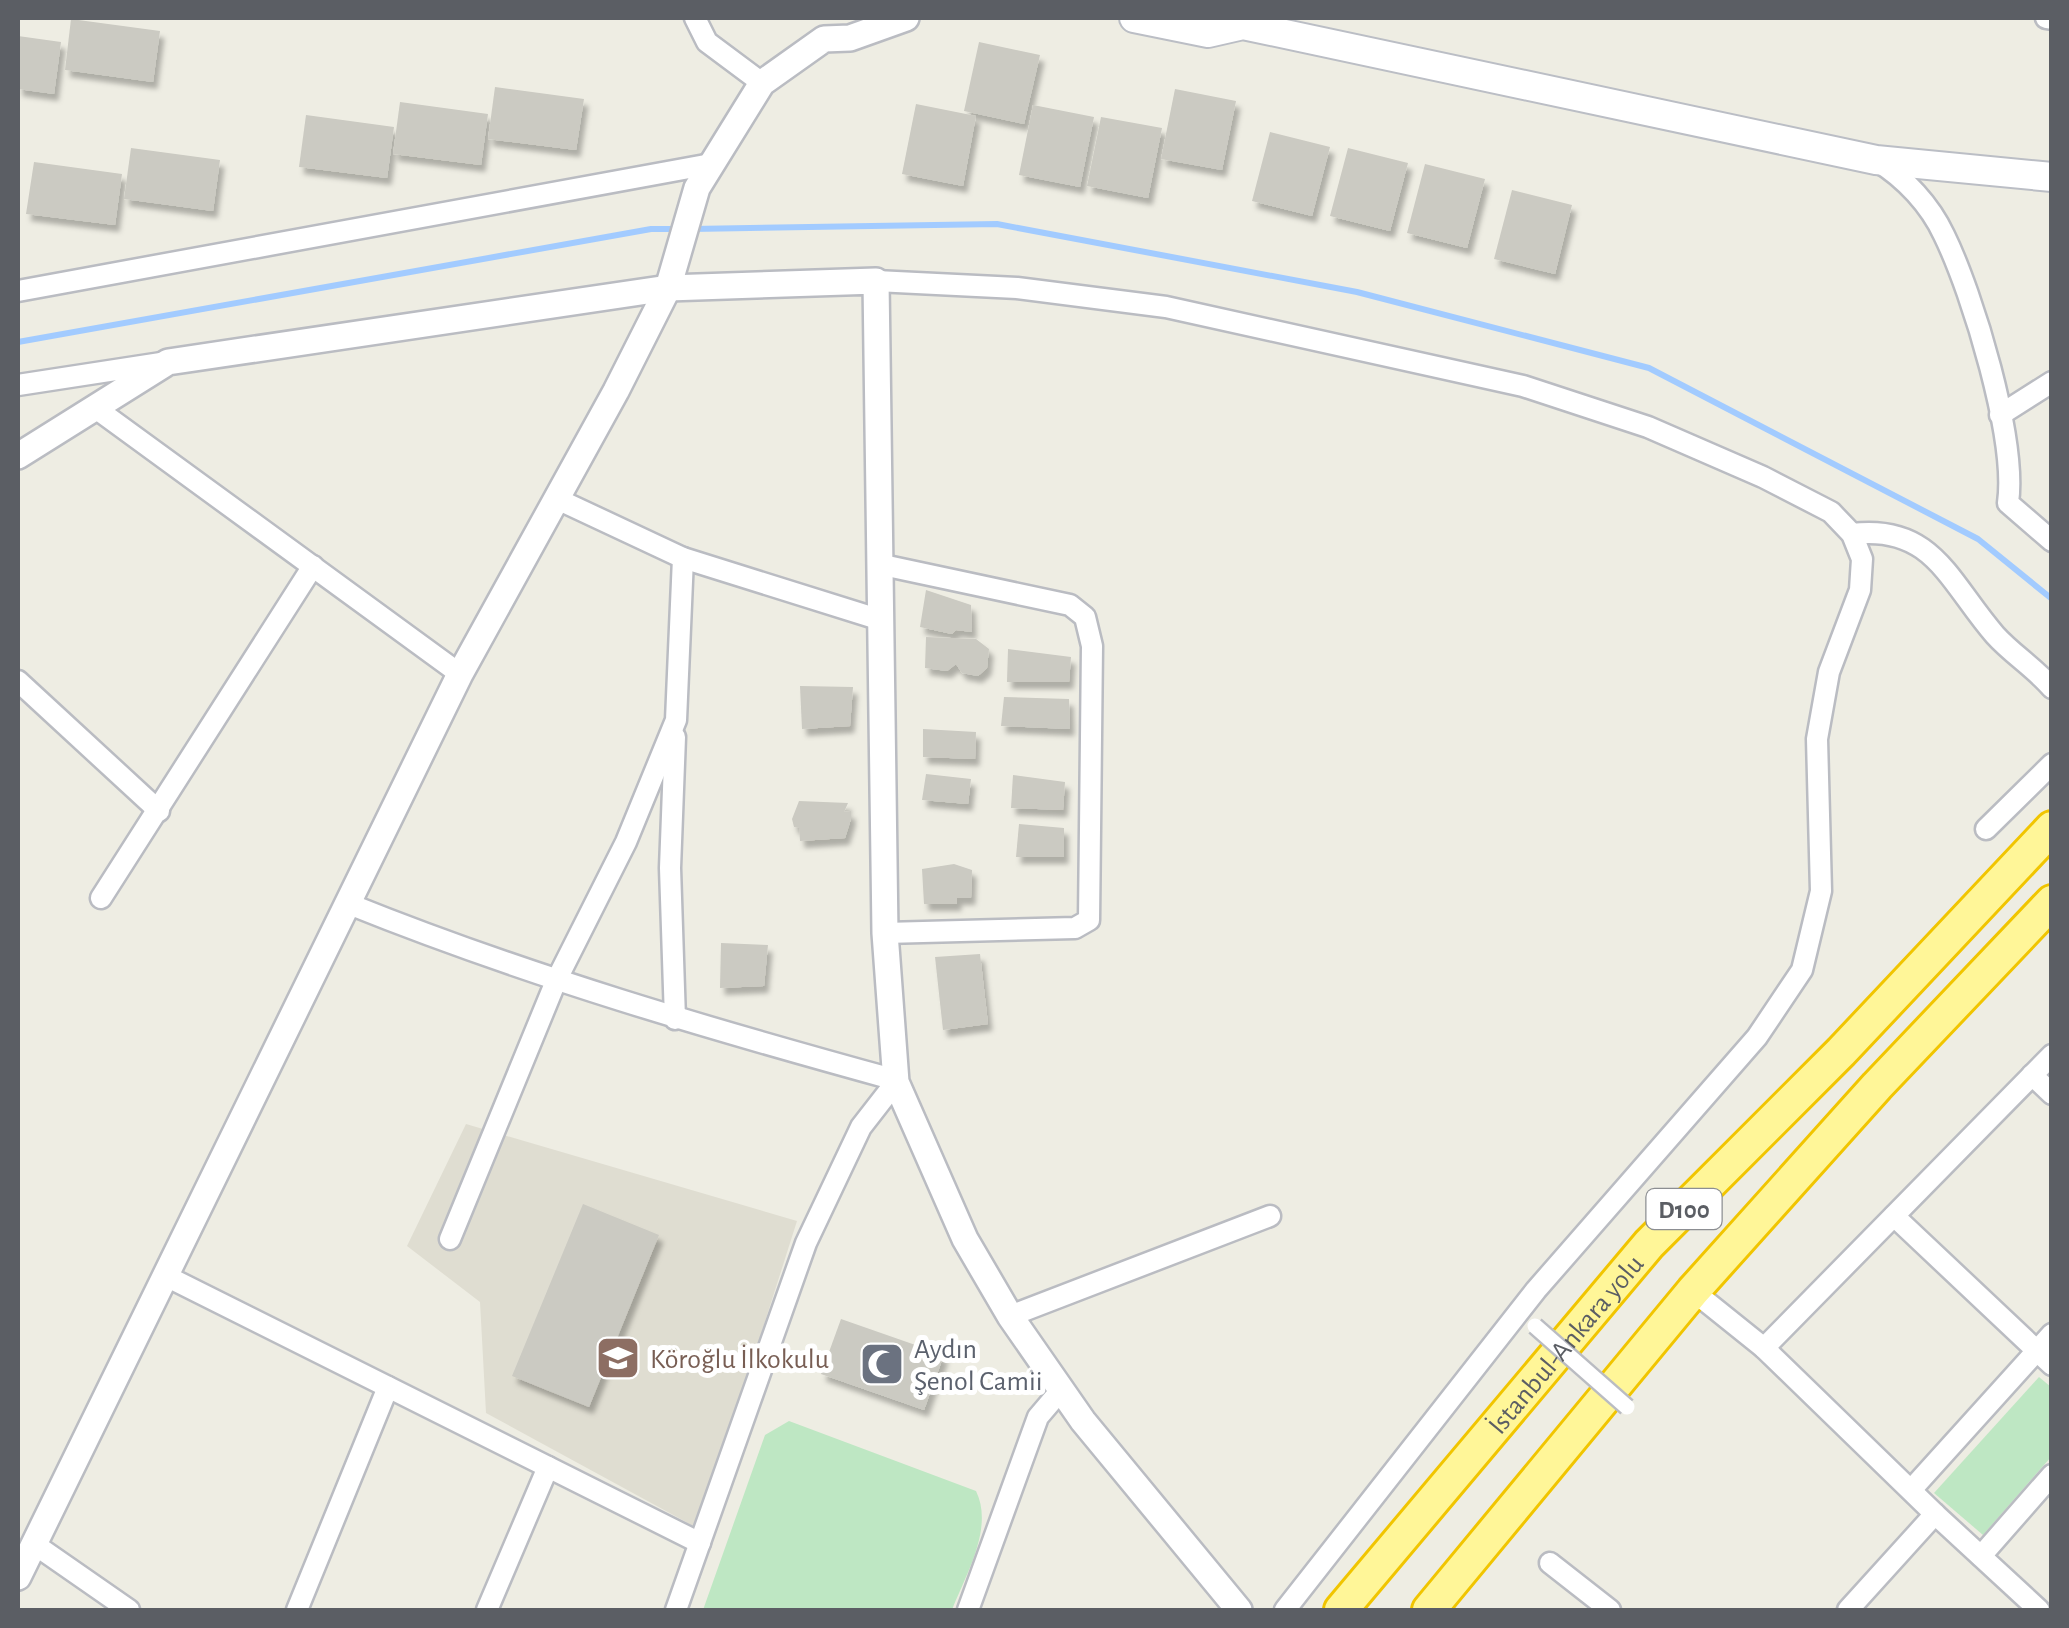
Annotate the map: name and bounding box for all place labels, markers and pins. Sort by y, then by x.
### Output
school or university icon: Köroğlu İlkokulu [595,1335,641,1381]
place label: Aydın Şenol Camii [914,1336,1042,1396]
mosque icon: Aydın Şenol Camii [859,1341,905,1387]
place label: Köroğlu İlkokulu [650,1344,829,1374]

